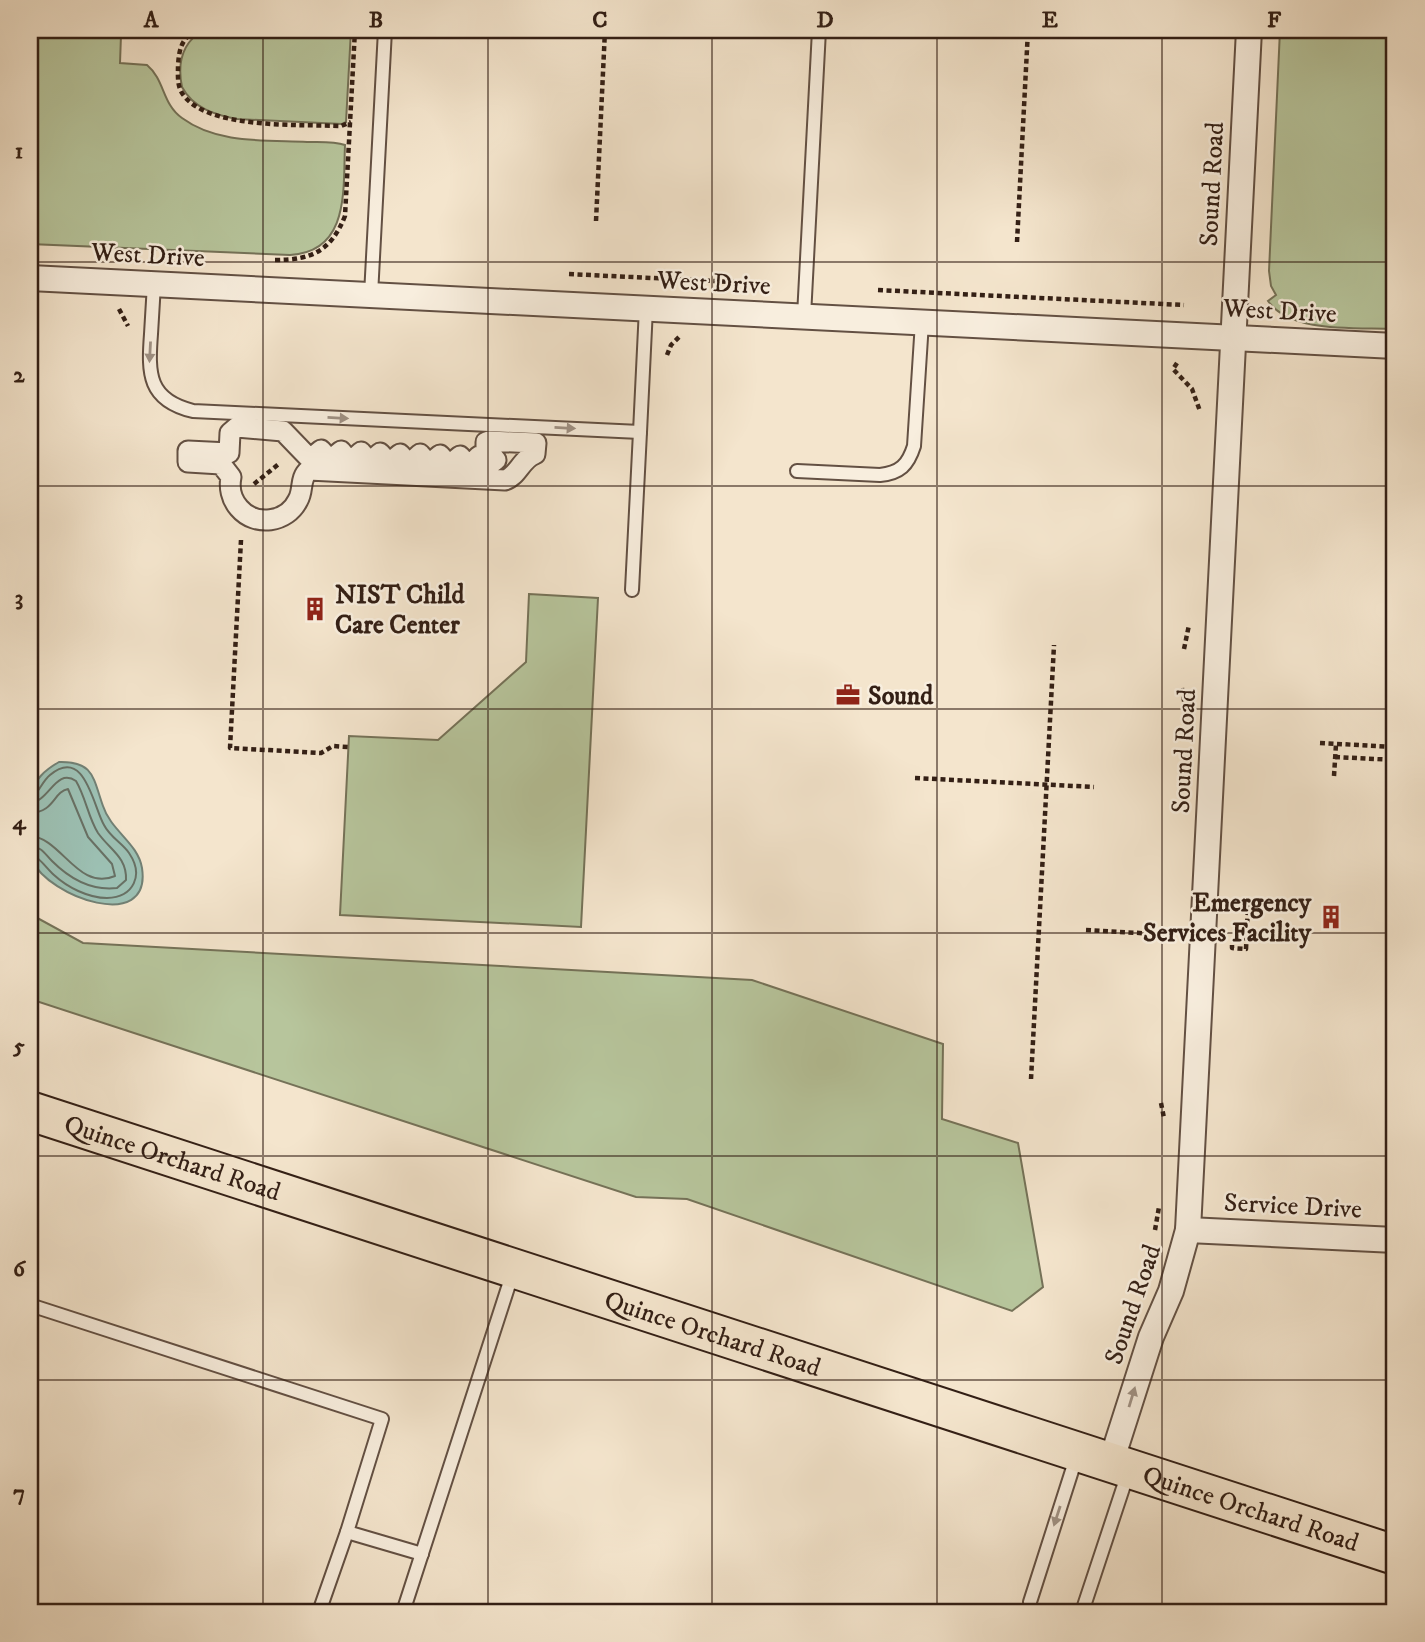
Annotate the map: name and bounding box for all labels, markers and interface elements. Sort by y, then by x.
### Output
text: A [143,6,160,35]
text: B [369,6,383,35]
text: C [592,6,608,35]
text: D [816,6,834,35]
text: E [1042,6,1058,35]
text: F [1267,6,1282,35]
street label: Sound Road [1193,121,1232,247]
text: 1 [15,137,23,166]
street label: West Drive [89,236,206,275]
street label: West Drive [655,264,772,303]
street label: West Drive [1221,292,1338,331]
one-way arrow [144,341,155,363]
text: 2 [13,361,25,390]
one-way arrow [327,412,349,423]
one-way arrow [554,423,576,434]
place label: NIST Child Care Center [335,579,465,642]
text: 3 [15,584,23,613]
building icon: NIST Child Care Center [301,595,329,623]
place label: Sound [868,680,934,713]
office icon: Sound [834,681,862,709]
street label: Sound Road [1165,688,1204,814]
text: 4 [12,808,27,837]
place label: Emergency Services Facility [1143,887,1312,950]
building icon: Emergency Services Facility [1317,903,1345,931]
text: 5 [12,1032,25,1061]
street label: Quince Orchard Road [60,1108,285,1209]
street label: Service Drive [1223,1186,1363,1227]
street label: Sound Road [1098,1240,1169,1369]
text: 6 [13,1255,27,1284]
street label: Quince Orchard Road [600,1284,825,1385]
one-way arrow [1127,1386,1137,1407]
street label: Quince Orchard Road [1138,1459,1363,1560]
text: 7 [13,1479,25,1508]
one-way arrow [1051,1506,1062,1527]

